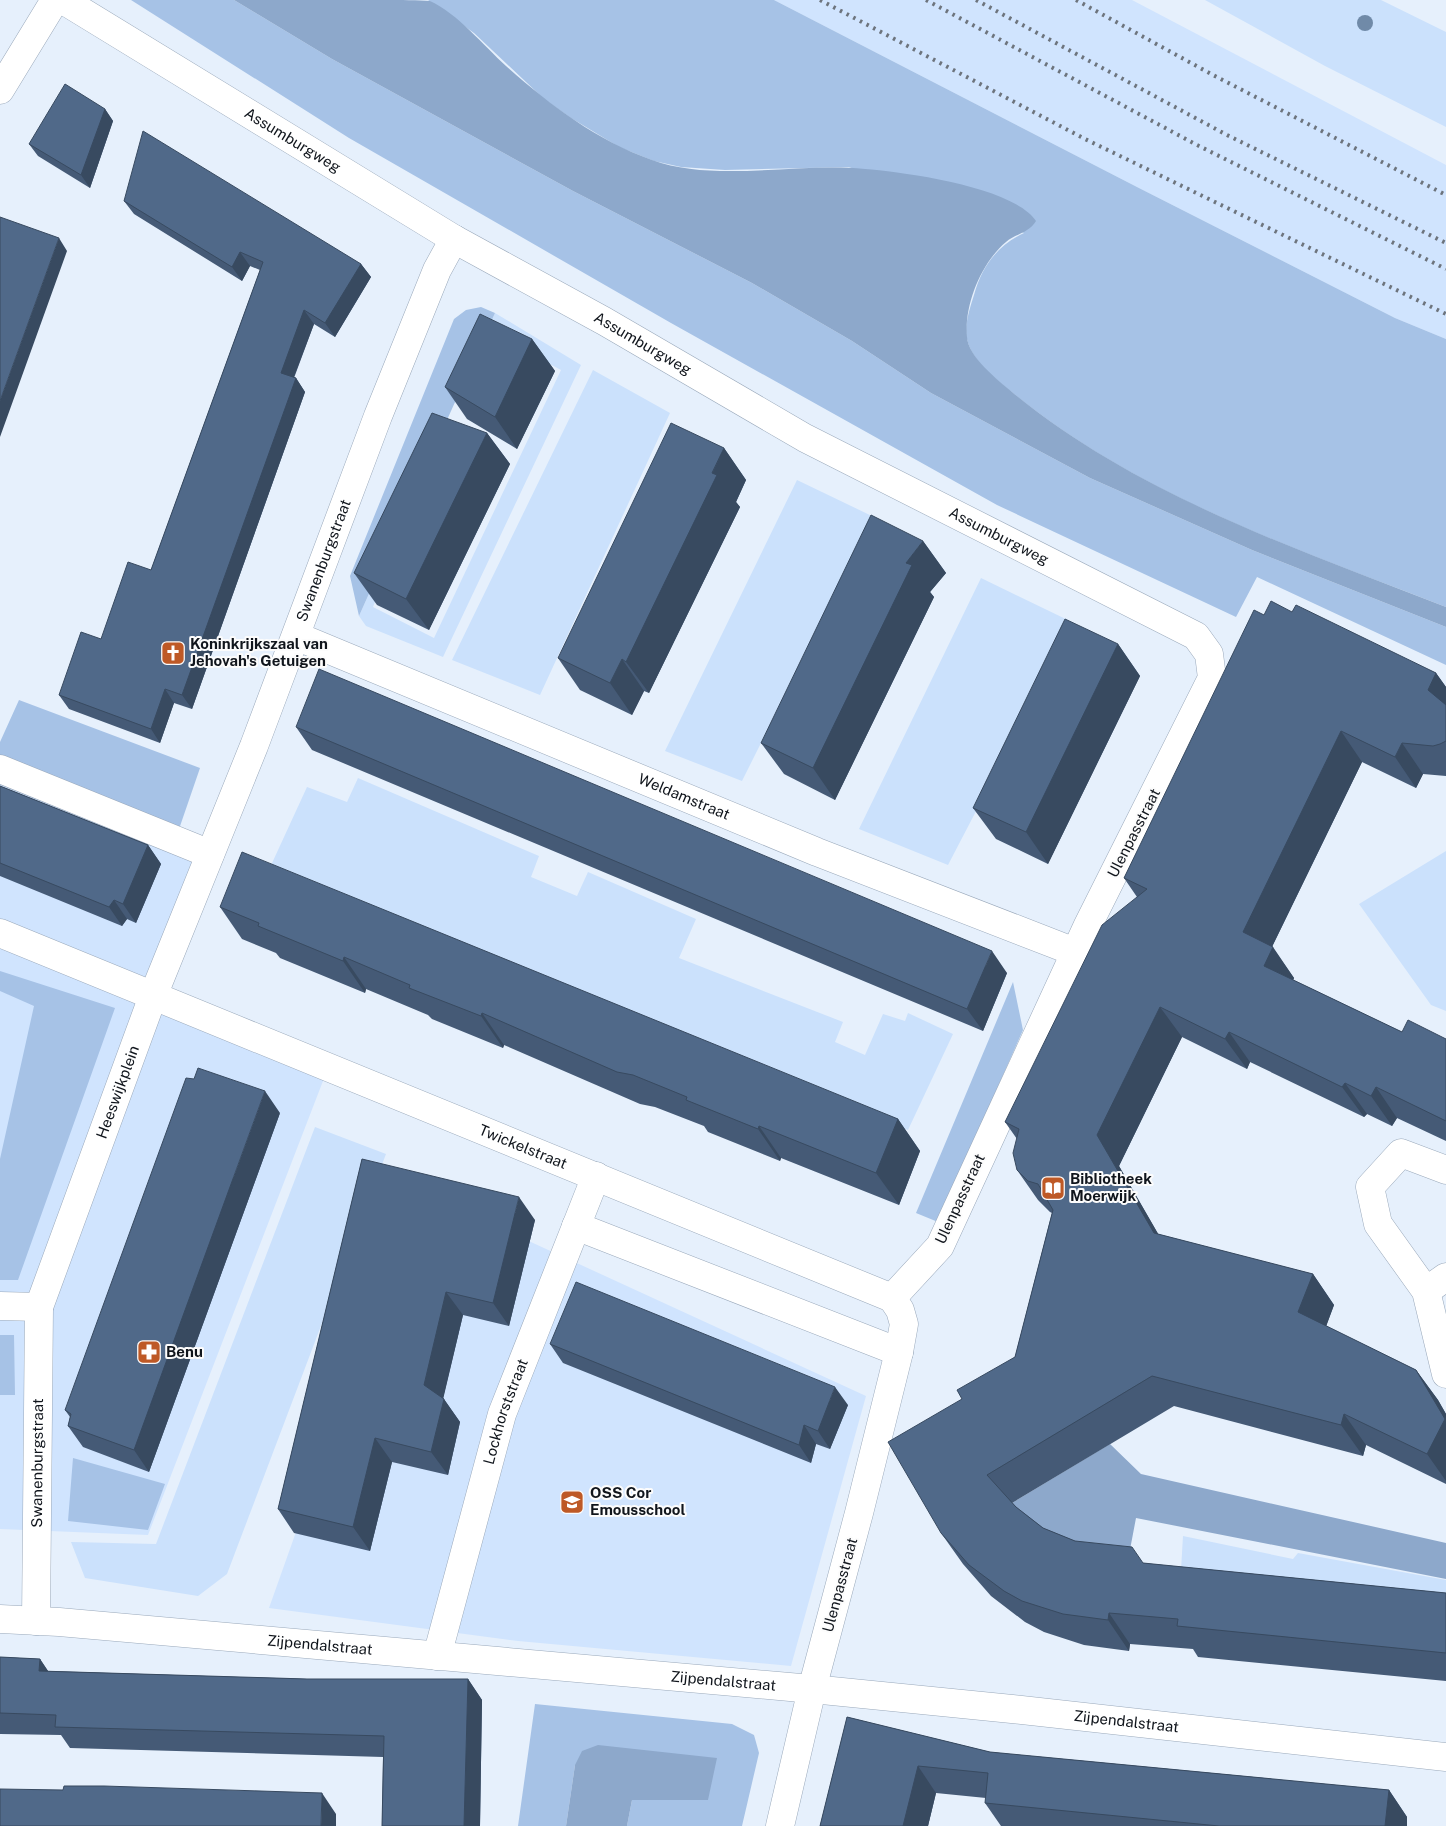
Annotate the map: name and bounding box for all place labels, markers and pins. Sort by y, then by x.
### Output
place label: Koninkrijkszaal van Jehovah's Getuigen [190,635,328,669]
church icon: Koninkrijkszaal van Jehovah's Getuigen [160,640,186,666]
place label: Bibliotheek Moerwijk [1070,1170,1152,1204]
library icon: Bibliotheek Moerwijk [1040,1175,1066,1201]
pharmacy icon: Benu [136,1339,162,1365]
place label: Benu [166,1343,203,1360]
place label: OSS Cor Emousschool [590,1484,685,1518]
school or university icon: OSS Cor Emousschool [559,1489,585,1515]

